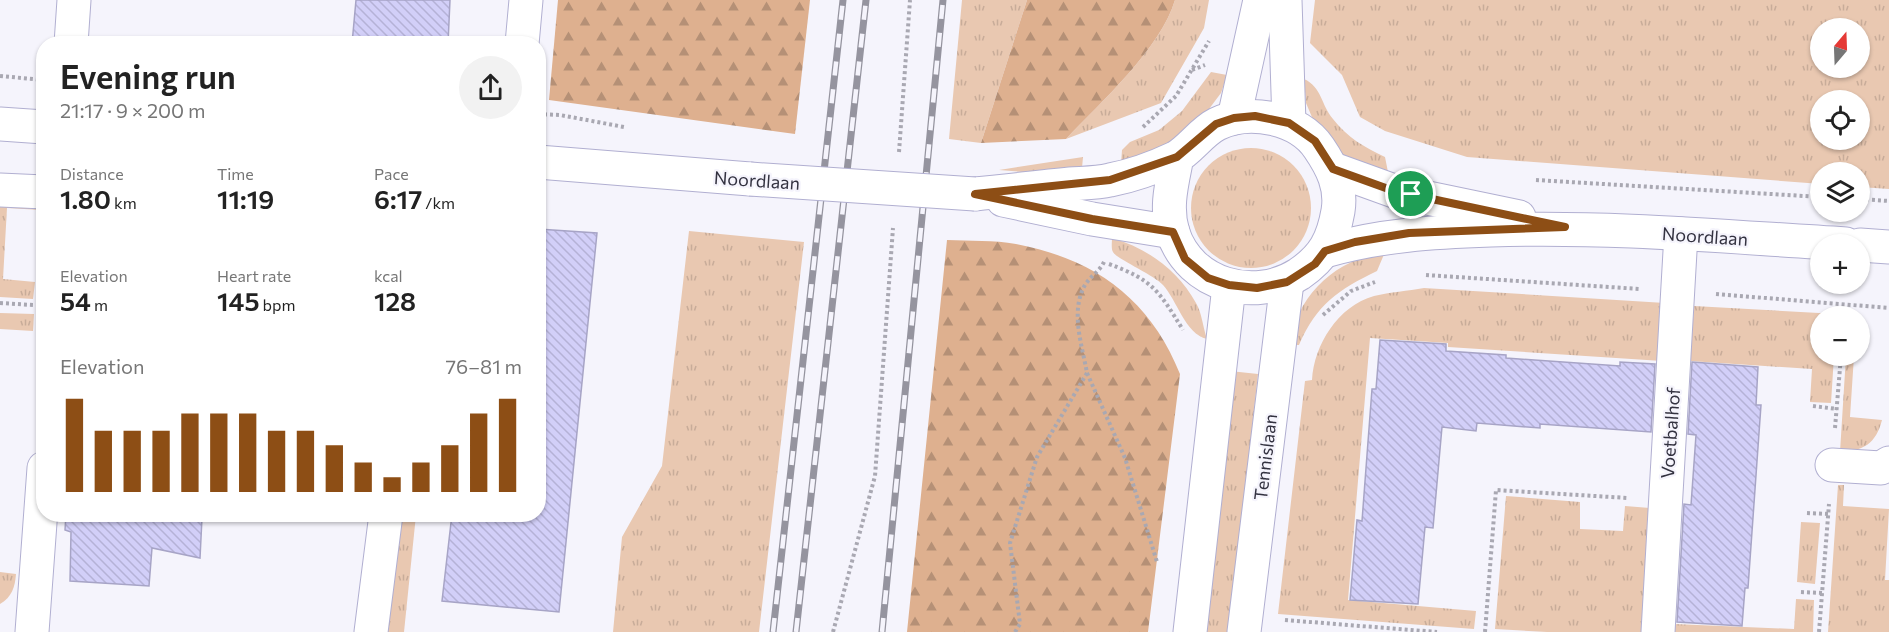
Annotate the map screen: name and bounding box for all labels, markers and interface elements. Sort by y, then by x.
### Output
north arrow [1810,18,1870,78]
map controls [1810,18,1870,366]
text: Evening run [60,55,236,96]
button: share [459,56,522,119]
button: locate [1810,90,1870,150]
text: 21:17 · 9 × 200 m [60,98,205,122]
button: layers [1810,162,1870,222]
text: Distance [60,164,124,183]
text: Time [217,164,254,183]
text: Pace [374,164,409,183]
street label: Noordlaan [713,166,801,194]
pin [1385,168,1436,219]
icon: arrive [1394,177,1427,210]
text: 1.80 [60,183,111,214]
text: 11:19 [217,183,274,214]
text: 6:17 [374,183,422,214]
text: km [111,193,137,212]
text: /km [422,193,455,212]
street label: Noordlaan [1661,222,1749,250]
button: + [1810,234,1870,294]
text: Elevation [60,266,128,285]
text: Heart rate [217,266,291,285]
text: kcal [374,266,403,285]
text: 54 [60,285,91,316]
text: 145 [217,285,259,316]
text: 128 [374,285,416,316]
text: m [91,295,108,314]
text: bpm [259,295,295,314]
button: − [1810,306,1870,366]
text: Elevation [60,354,145,378]
text: 76–81 m [446,354,522,378]
street label: Voetbalhof [1656,386,1684,479]
street label: Tennislaan [1249,413,1281,501]

